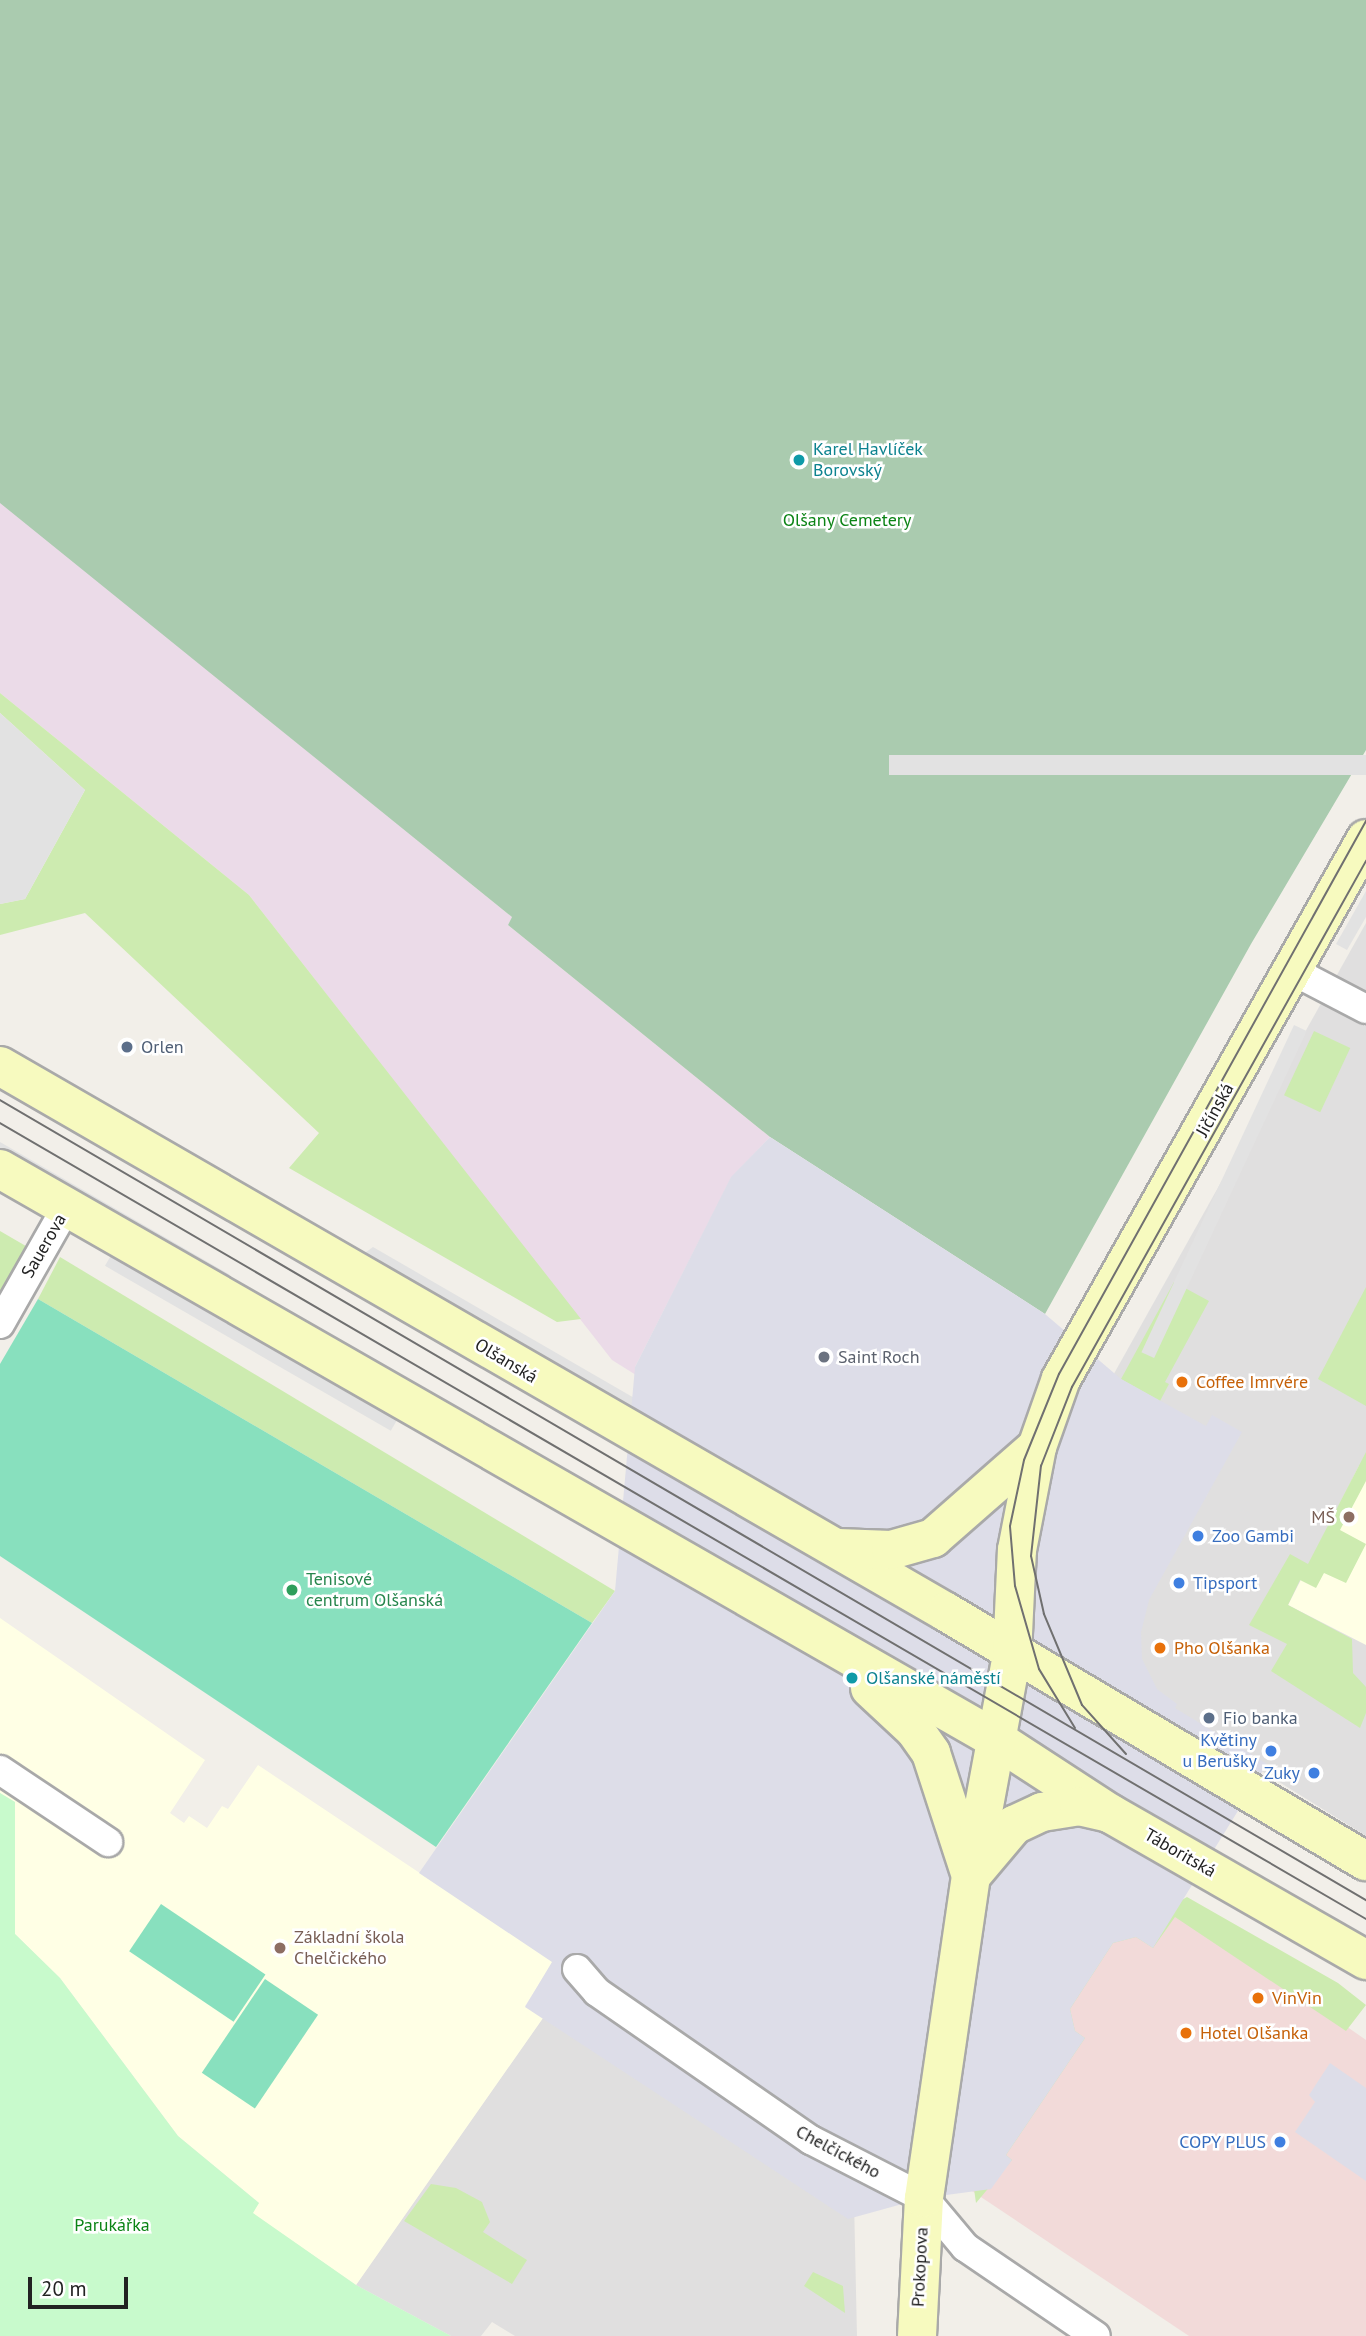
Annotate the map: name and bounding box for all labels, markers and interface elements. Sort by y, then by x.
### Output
place label: Karel Havlíček Borovský [813,439,923,482]
marker: Karel Havlíček Borovský [791,452,807,468]
park label: Olšany Cemetery [782,509,912,531]
place label: Orlen [141,1036,184,1058]
marker: Orlen [119,1039,135,1055]
street label: Jičínská [1191,1079,1239,1141]
street label: Sauerova [17,1210,71,1282]
street label: Olšanská [471,1334,541,1388]
place label: Saint Roch [838,1346,920,1368]
marker: Saint Roch [816,1349,832,1365]
place label: Coffee Imrvére [1196,1371,1308,1393]
marker: Coffee Imrvére [1174,1374,1190,1390]
place label: MŠ [1311,1506,1335,1528]
marker: MŠ [1341,1509,1357,1525]
place label: Zoo Gambi [1212,1525,1294,1547]
marker: Zoo Gambi [1190,1528,1206,1544]
place label: Tenisové centrum Olšanská [306,1569,443,1612]
place label: Tipsport [1193,1572,1257,1594]
marker: Tipsport [1171,1575,1187,1591]
marker: Tenisové centrum Olšanská [284,1582,300,1598]
place label: Pho Olšanka [1174,1637,1270,1659]
marker: Pho Olšanka [1152,1640,1168,1656]
place label: Olšanské náměstí [866,1667,1001,1689]
marker: Olšanské náměstí [844,1670,860,1686]
place label: Fio banka [1223,1707,1298,1729]
marker: Fio banka [1201,1710,1217,1726]
place label: Květiny u Berušky [1183,1730,1257,1772]
marker: Květiny u Berušky [1263,1743,1279,1759]
place label: Zuky [1264,1762,1300,1784]
marker: Zuky [1306,1765,1322,1781]
street label: Táboritská [1140,1824,1220,1882]
place label: Základní škola Chelčického [294,1927,405,1969]
marker: Základní škola Chelčického [272,1940,288,1956]
place label: VinVin [1272,1987,1322,2009]
marker: VinVin [1250,1990,1266,2006]
place label: Hotel Olšanka [1200,2022,1308,2044]
marker: Hotel Olšanka [1178,2025,1194,2041]
street label: Chelčického [792,2121,884,2183]
place label: COPY PLUS [1179,2131,1266,2153]
marker: COPY PLUS [1272,2134,1288,2150]
park label: Parukářka [74,2214,150,2236]
street label: Prokopova [907,2226,933,2308]
scale bar [32,2262,131,2306]
text: 20 m [41,2275,87,2302]

